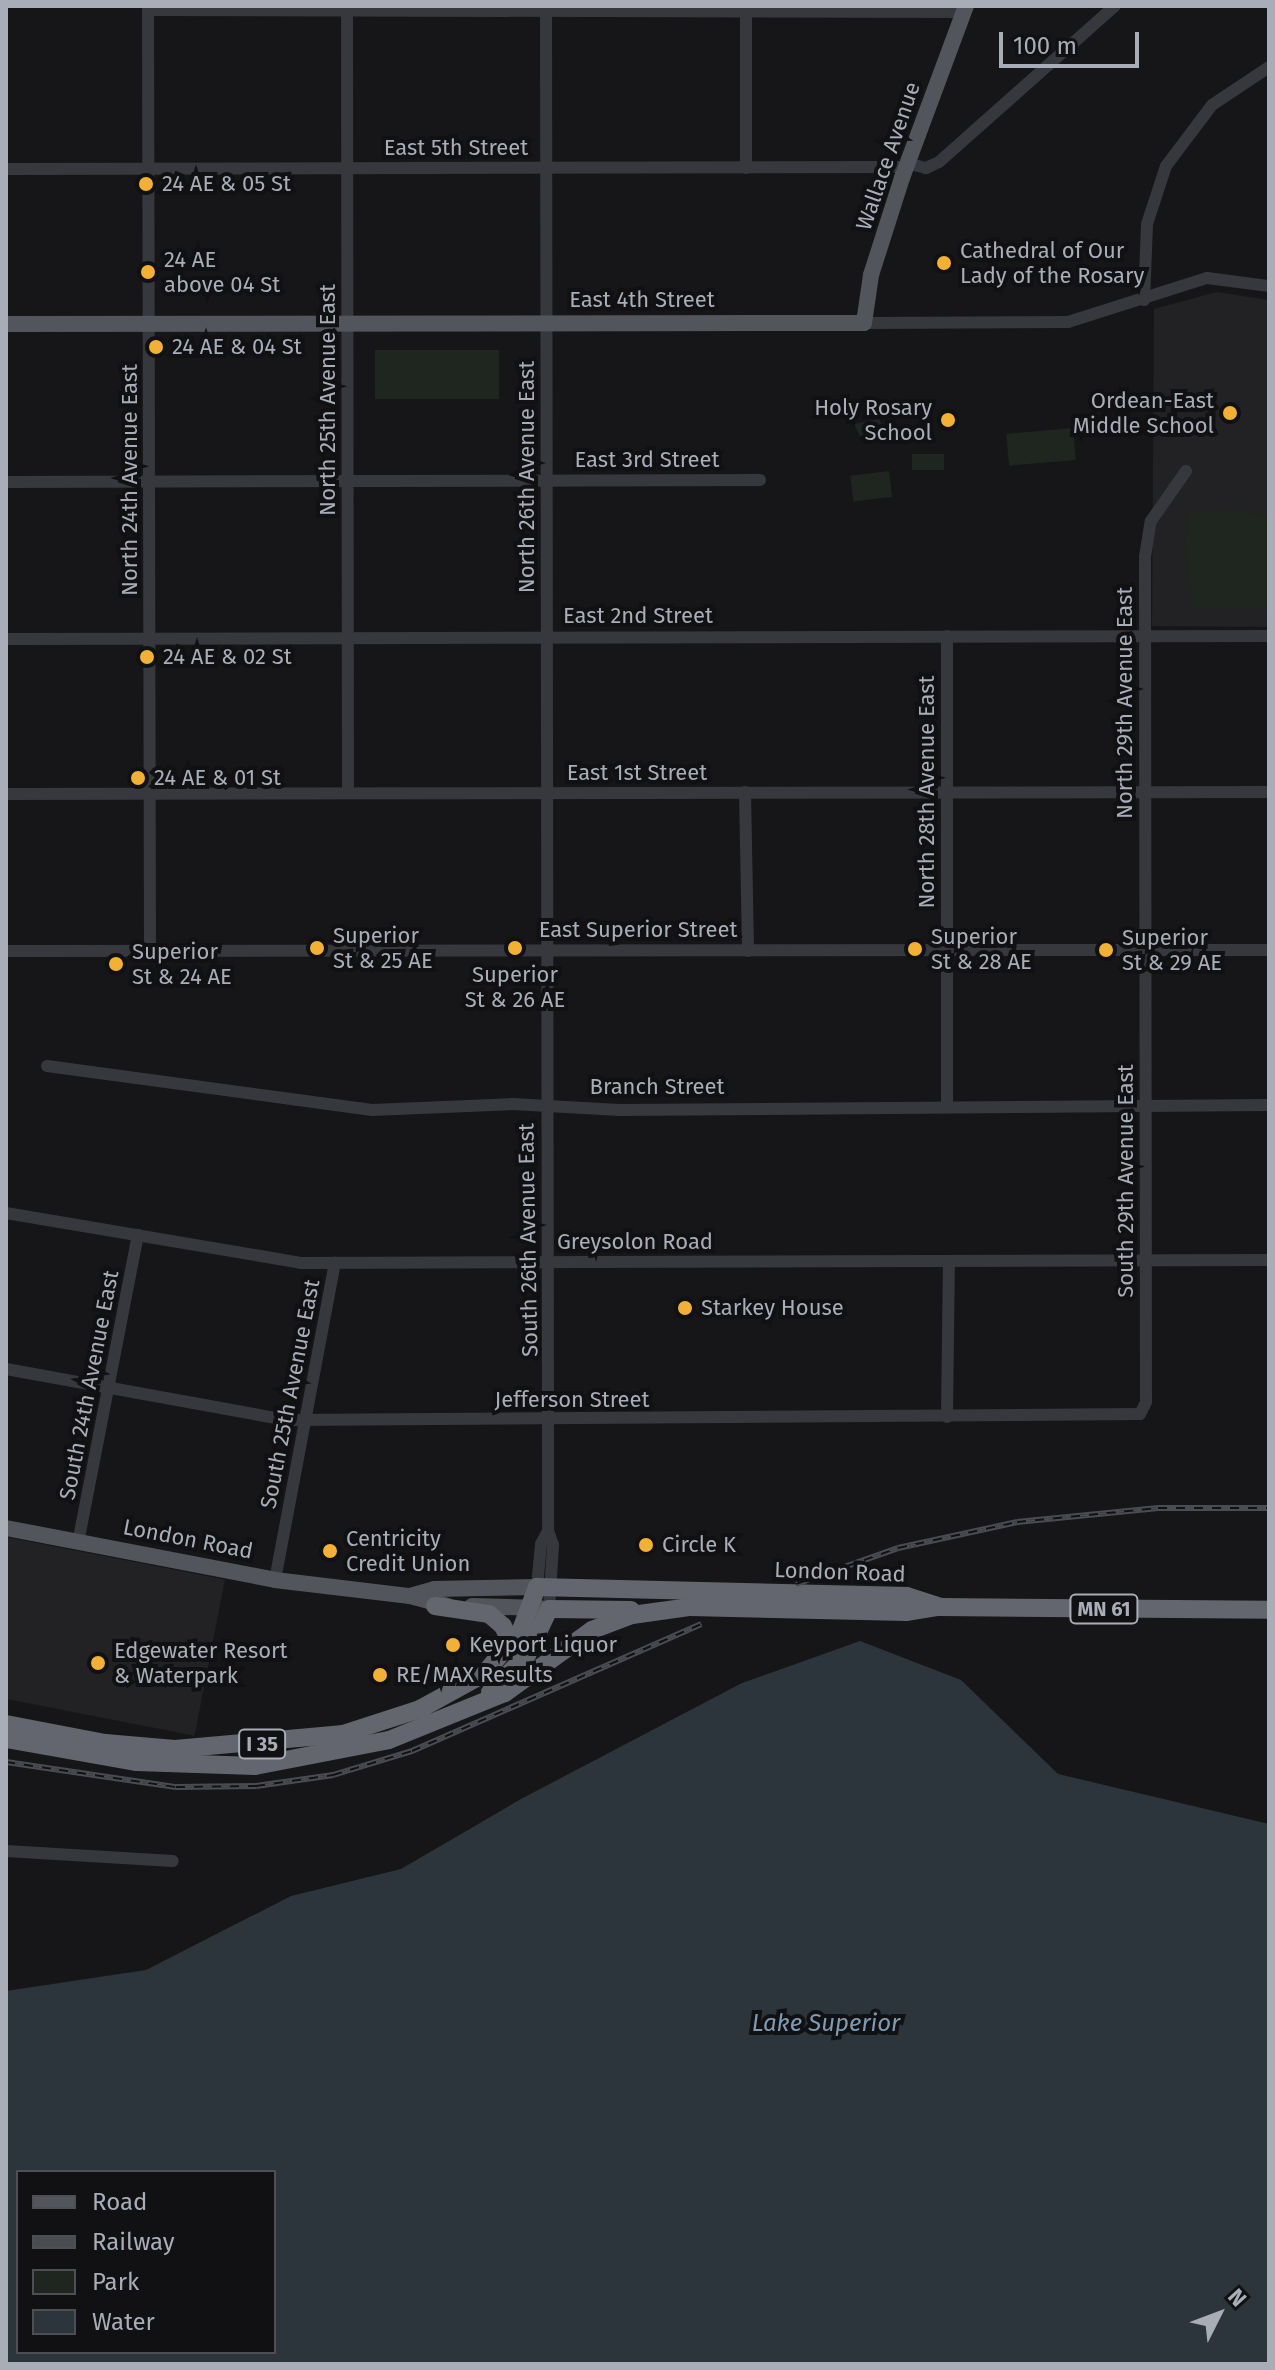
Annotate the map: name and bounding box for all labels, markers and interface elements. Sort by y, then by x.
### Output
scale bar [1003,16,1143,66]
text: 100 m [1013,32,1077,60]
street label: Wallace Avenue [850,78,926,234]
street label: East 5th Street [384,135,528,161]
place label: 24 AE & 05 St [162,171,291,197]
marker: 24 AE & 05 St [137,175,155,193]
place label: Cathedral of Our Lady of the Rosary [960,237,1144,288]
place label: 24 AE above 04 St [164,246,280,298]
marker: Cathedral of Our Lady of the Rosary [935,254,953,272]
marker: 24 AE above 04 St [139,263,157,281]
street label: North 25th Avenue East [315,284,341,516]
street label: East 4th Street [569,287,715,313]
place label: 24 AE & 04 St [172,334,302,360]
marker: 24 AE & 04 St [147,338,165,356]
street label: North 26th Avenue East [514,361,540,593]
street label: North 24th Avenue East [117,364,143,596]
place label: Ordean-East Middle School [1073,387,1214,438]
place label: Holy Rosary School [814,394,932,446]
marker: Ordean-East Middle School [1221,404,1239,422]
marker: Holy Rosary School [939,411,957,429]
street label: East 3rd Street [575,447,719,473]
street label: North 29th Avenue East [1112,587,1138,819]
street label: East 2nd Street [563,603,713,629]
place label: 24 AE & 02 St [163,644,292,670]
marker: 24 AE & 02 St [138,648,156,666]
street label: North 28th Avenue East [914,675,940,909]
street label: East 1st Street [567,760,707,786]
place label: 24 AE & 01 St [154,765,281,791]
marker: 24 AE & 01 St [129,769,147,787]
street label: East Superior Street [539,917,737,943]
place label: Superior St & 25 AE [333,922,433,974]
place label: Superior St & 28 AE [931,923,1032,974]
place label: Superior St & 29 AE [1122,924,1222,976]
place label: Superior St & 24 AE [132,938,232,990]
marker: Superior St & 25 AE [308,939,326,957]
marker: Superior St & 26 AE [506,939,524,957]
marker: Superior St & 28 AE [906,940,924,958]
marker: Superior St & 29 AE [1097,941,1115,959]
marker: Superior St & 24 AE [107,955,125,973]
place label: Superior St & 26 AE [465,961,565,1012]
street label: South 29th Avenue East [1113,1064,1139,1298]
street label: Branch Street [590,1074,724,1100]
street label: South 26th Avenue East [513,1123,543,1357]
street label: Greysolon Road [557,1229,713,1255]
street label: South 24th Avenue East [54,1268,124,1502]
street label: South 25th Avenue East [255,1277,325,1511]
place label: Starkey House [701,1295,844,1321]
marker: Starkey House [676,1299,694,1317]
street label: Jefferson Street [495,1387,649,1413]
street label: London Road [121,1513,255,1565]
place label: Centricity Credit Union [346,1525,470,1576]
place label: Circle K [662,1532,736,1558]
marker: Circle K [637,1536,655,1554]
marker: Centricity Credit Union [321,1542,339,1560]
street label: London Road [774,1557,906,1587]
road number: MN 61 [1068,1593,1140,1625]
place label: Keyport Liquor [469,1632,617,1658]
marker: Keyport Liquor [444,1636,462,1654]
place label: Edgewater Resort & Waterpark [114,1637,287,1688]
marker: Edgewater Resort & Waterpark [89,1654,107,1672]
place label: RE/MAX Results [396,1662,553,1688]
marker: RE/MAX Results [371,1666,389,1684]
road number: I 35 [238,1728,286,1760]
water label: Lake Superior [752,2010,900,2038]
legend [16,2170,276,2354]
text: Road [92,2188,147,2216]
text: Railway [92,2228,175,2256]
text: Park [92,2268,139,2296]
north arrow [1179,2274,1259,2354]
text: N [1222,2283,1252,2312]
text: Water [92,2308,155,2336]

